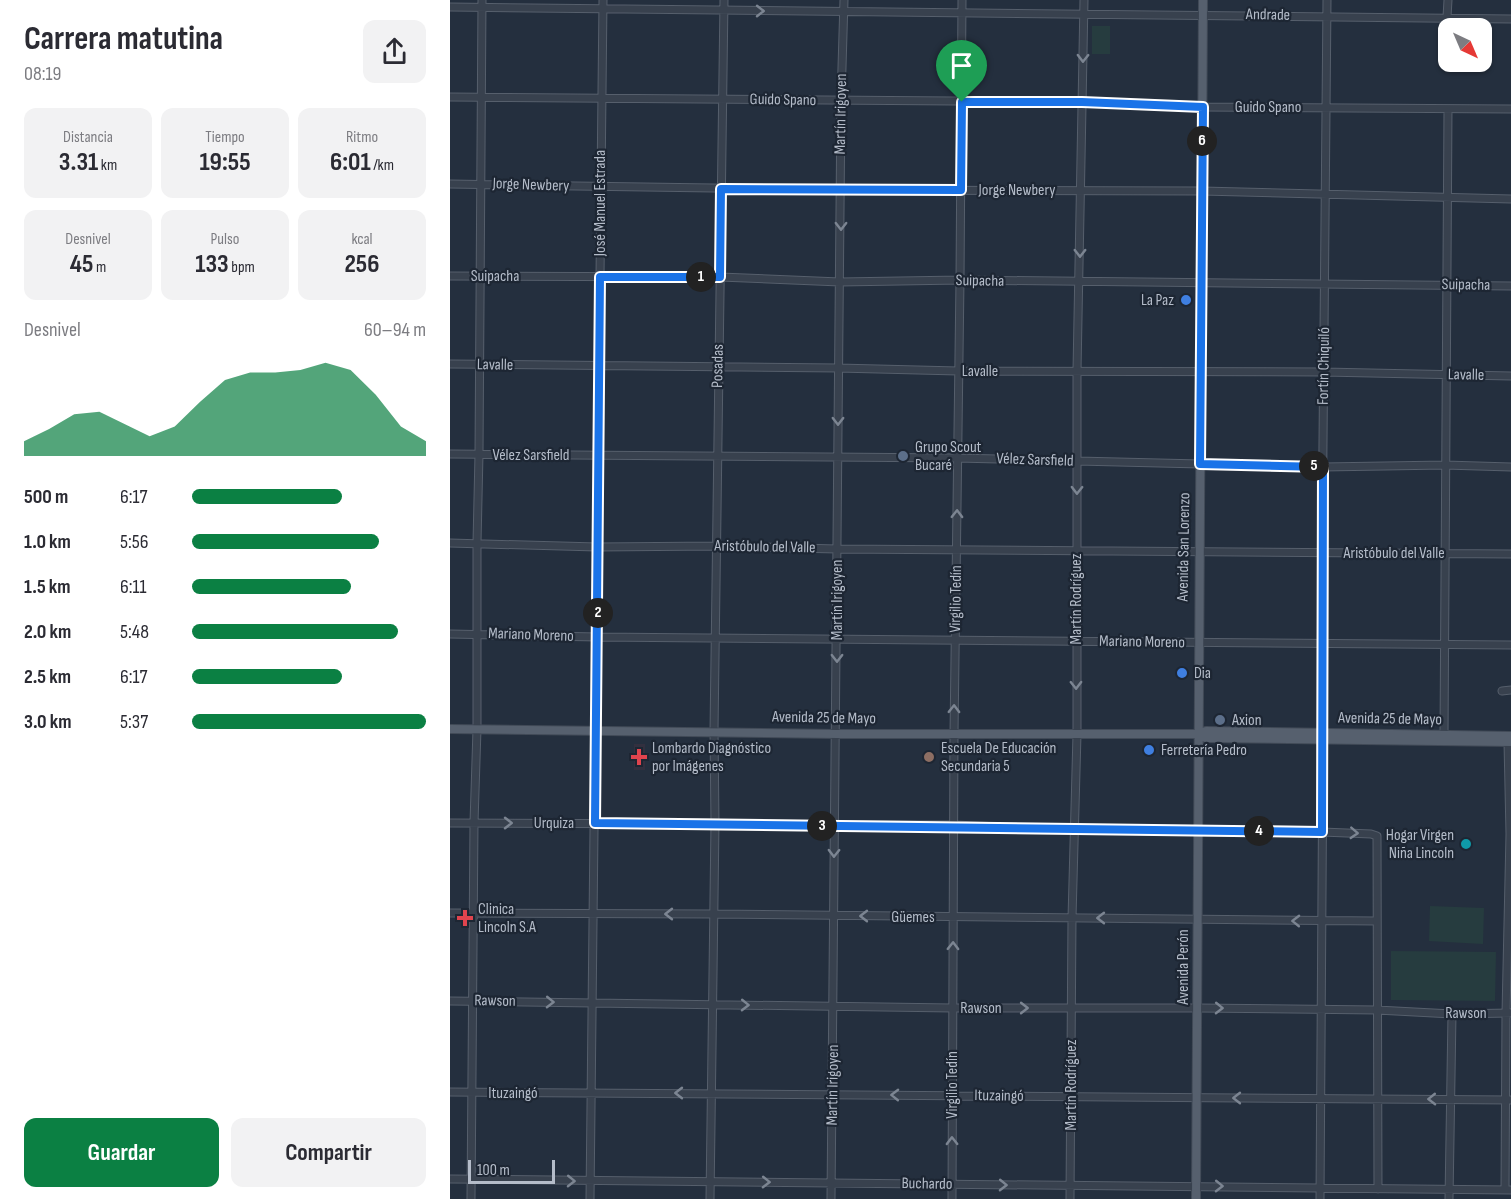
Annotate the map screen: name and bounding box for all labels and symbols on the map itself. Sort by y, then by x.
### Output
one-way arrow [756,5,765,17]
street label: Andrade [1245,5,1290,25]
north arrow [1438,18,1492,72]
pin [936,40,987,102]
one-way arrow [1076,54,1089,63]
street label: Martín Irigoyen [831,74,851,154]
street label: Guido Spano [750,90,816,110]
street label: Guido Spano [1235,98,1301,117]
pin: 6 [1187,126,1217,156]
street label: José Manuel Estrada [591,150,610,257]
street label: Jorge Newbery [491,174,570,196]
street label: Jorge Newbery [978,181,1055,200]
one-way arrow [835,222,847,231]
one-way arrow [1074,249,1086,258]
pin: 1 [686,262,716,292]
street label: Suipacha [471,267,519,286]
street label: Suipacha [955,271,1005,291]
street label: Suipacha [1441,275,1491,295]
place label: La Paz [1141,291,1174,310]
marker: La Paz [1179,293,1193,307]
street label: Fortín Chiquiló [1314,327,1334,405]
street label: Posadas [708,344,728,388]
street label: Lavalle [477,355,513,375]
street label: Lavalle [962,362,998,381]
street label: Lavalle [1448,365,1484,385]
one-way arrow [832,417,844,426]
place label: Grupo Scout Bucaré [915,438,982,475]
street label: Vélez Sarsfield [492,446,570,465]
marker: Grupo Scout Bucaré [896,449,910,463]
street label: Vélez Sarsfield [996,449,1074,471]
pin: 5 [1299,451,1329,481]
one-way arrow [1071,486,1083,495]
street label: Avenida San Lorenzo [1174,492,1194,603]
one-way arrow [951,509,963,518]
street label: Aristóbulo del Valle [713,537,816,557]
street label: Aristóbulo del Valle [1342,544,1445,563]
street label: Martín Rodríguez [1067,553,1086,645]
street label: Martín Irigoyen [828,560,847,640]
street label: Virgilio Tedín [946,565,966,633]
pin: 2 [583,598,613,628]
street label: Mariano Moreno [488,624,574,646]
street label: Mariano Moreno [1099,632,1185,652]
one-way arrow [831,654,843,663]
place label: Dia [1194,664,1211,683]
marker: Dia [1175,666,1189,680]
one-way arrow [1070,681,1082,690]
one-way arrow [948,704,960,713]
street label: Avenida 25 de Mayo [771,708,876,728]
street label: Avenida 25 de Mayo [1337,709,1442,729]
place label: Axion [1231,711,1262,730]
marker: Axion [1213,713,1227,727]
place label: Lombardo Diagnóstico por Imágenes [652,739,771,776]
place label: Escuela De Educación Secundaria 5 [941,739,1056,776]
place label: Ferretería Pedro [1161,741,1247,760]
marker: Ferretería Pedro [1142,743,1156,757]
marker: Lombardo Diagnóstico por Imágenes [630,748,648,766]
marker: Escuela De Educación Secundaria 5 [922,750,936,764]
pin: 3 [807,811,837,841]
street label: Urquiza [534,814,574,833]
pin: 4 [1244,816,1274,846]
one-way arrow [504,817,513,829]
place label: Hogar Virgen Niña Lincoln [1386,826,1454,863]
one-way arrow [1350,827,1359,840]
marker: Hogar Virgen Niña Lincoln [1459,837,1473,851]
one-way arrow [828,849,840,858]
place label: Clinica Lincoln S.A [478,900,536,937]
one-way arrow [665,908,674,920]
street label: Güemes [891,908,935,927]
marker: Clinica Lincoln S.A [456,909,474,927]
one-way arrow [860,910,869,922]
one-way arrow [1097,912,1106,924]
one-way arrow [1292,914,1301,927]
street label: Avenida Perón [1174,929,1193,1006]
one-way arrow [947,941,959,950]
street label: Rawson [474,991,516,1011]
one-way arrow [546,996,555,1008]
one-way arrow [741,998,750,1011]
street label: Rawson [960,999,1002,1018]
one-way arrow [1020,1002,1029,1014]
one-way arrow [1215,1002,1224,1014]
street label: Rawson [1445,1004,1487,1023]
street label: Martín Rodríguez [1062,1039,1081,1131]
street label: Martín Irigoyen [823,1045,843,1125]
street label: Virgilio Tedín [943,1051,962,1119]
street label: Ituzaingó [488,1084,538,1103]
street label: Ituzaingó [974,1086,1024,1106]
one-way arrow [674,1087,683,1099]
one-way arrow [890,1089,899,1101]
one-way arrow [1232,1092,1241,1104]
one-way arrow [1427,1093,1436,1106]
one-way arrow [946,1136,958,1145]
scale bar [468,1157,555,1184]
street label: Buchardo [901,1174,953,1194]
one-way arrow [567,1175,576,1188]
one-way arrow [762,1176,771,1188]
one-way arrow [999,1179,1008,1191]
one-way arrow [1215,1180,1224,1193]

